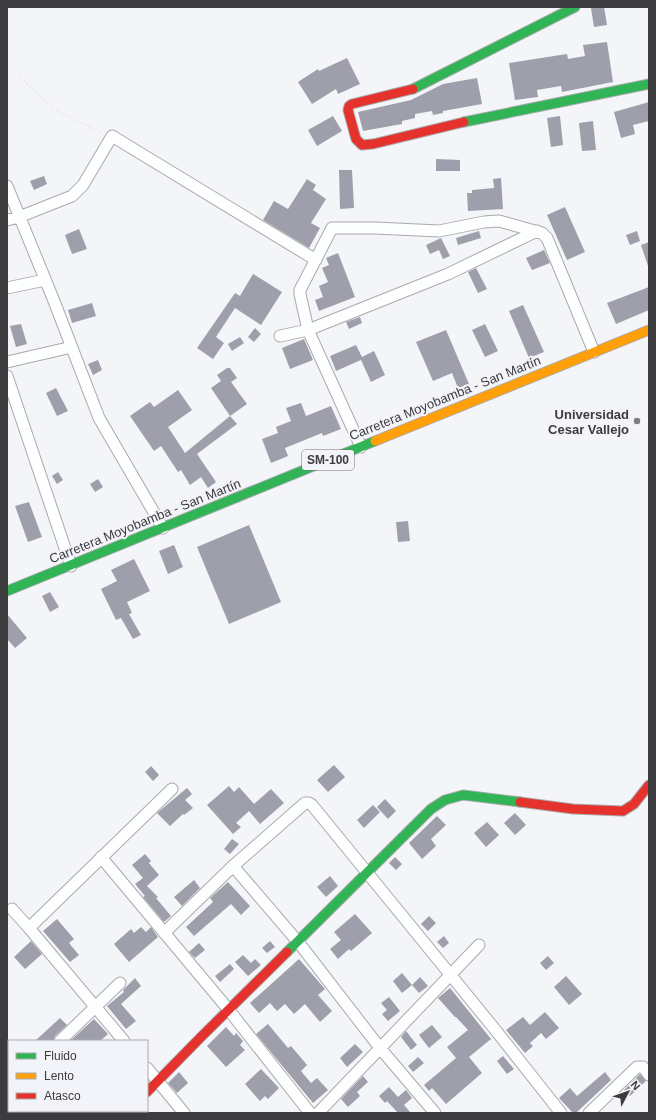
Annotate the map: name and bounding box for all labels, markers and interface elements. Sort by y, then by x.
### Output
street label: Carretera Moyobamba - San Martín [347,353,543,443]
place label: Universidad Cesar Vallejo [548,407,629,437]
marker: Universidad Cesar Vallejo [632,416,642,426]
road number: SM-100 [302,450,354,470]
street label: Carretera Moyobamba - San Martín [47,476,243,566]
legend [8,1040,148,1112]
text: Fluido [44,1049,77,1063]
text: Lento [44,1069,74,1083]
north arrow [608,1072,648,1112]
text: N [628,1079,643,1092]
text: Atasco [44,1089,81,1103]

